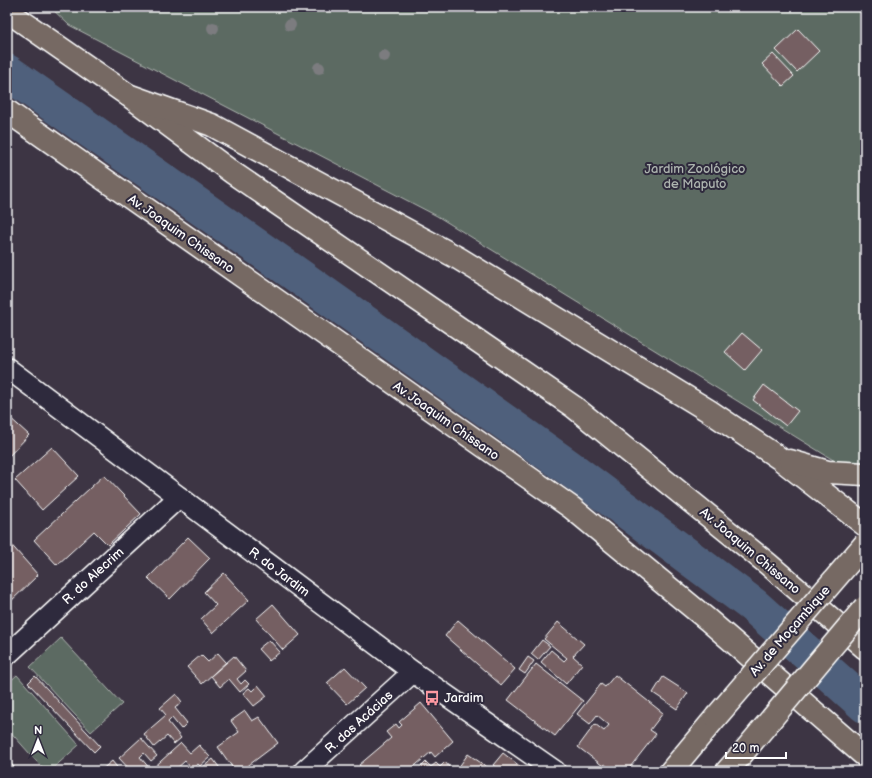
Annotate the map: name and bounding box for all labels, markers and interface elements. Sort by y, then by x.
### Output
park label: Jardim Zoológico de Maputo [645,161,745,192]
street label: Av. Joaquim Chissano [125,191,237,277]
street label: Av. Joaquim Chissano [390,378,502,464]
street label: Av. Joaquim Chissano [697,504,803,598]
street label: R. do Alecrim [59,544,127,608]
street label: R. do Jardim [245,544,313,600]
street label: Av. de Moçambique [746,582,834,679]
street label: R. das Acácias [322,687,397,757]
bus stop icon: Jardim [423,689,441,707]
place label: Jardim [444,690,484,706]
north arrow [18,720,58,760]
text: N [34,724,42,737]
scale bar [726,734,786,760]
text: 20 m [732,741,759,756]

